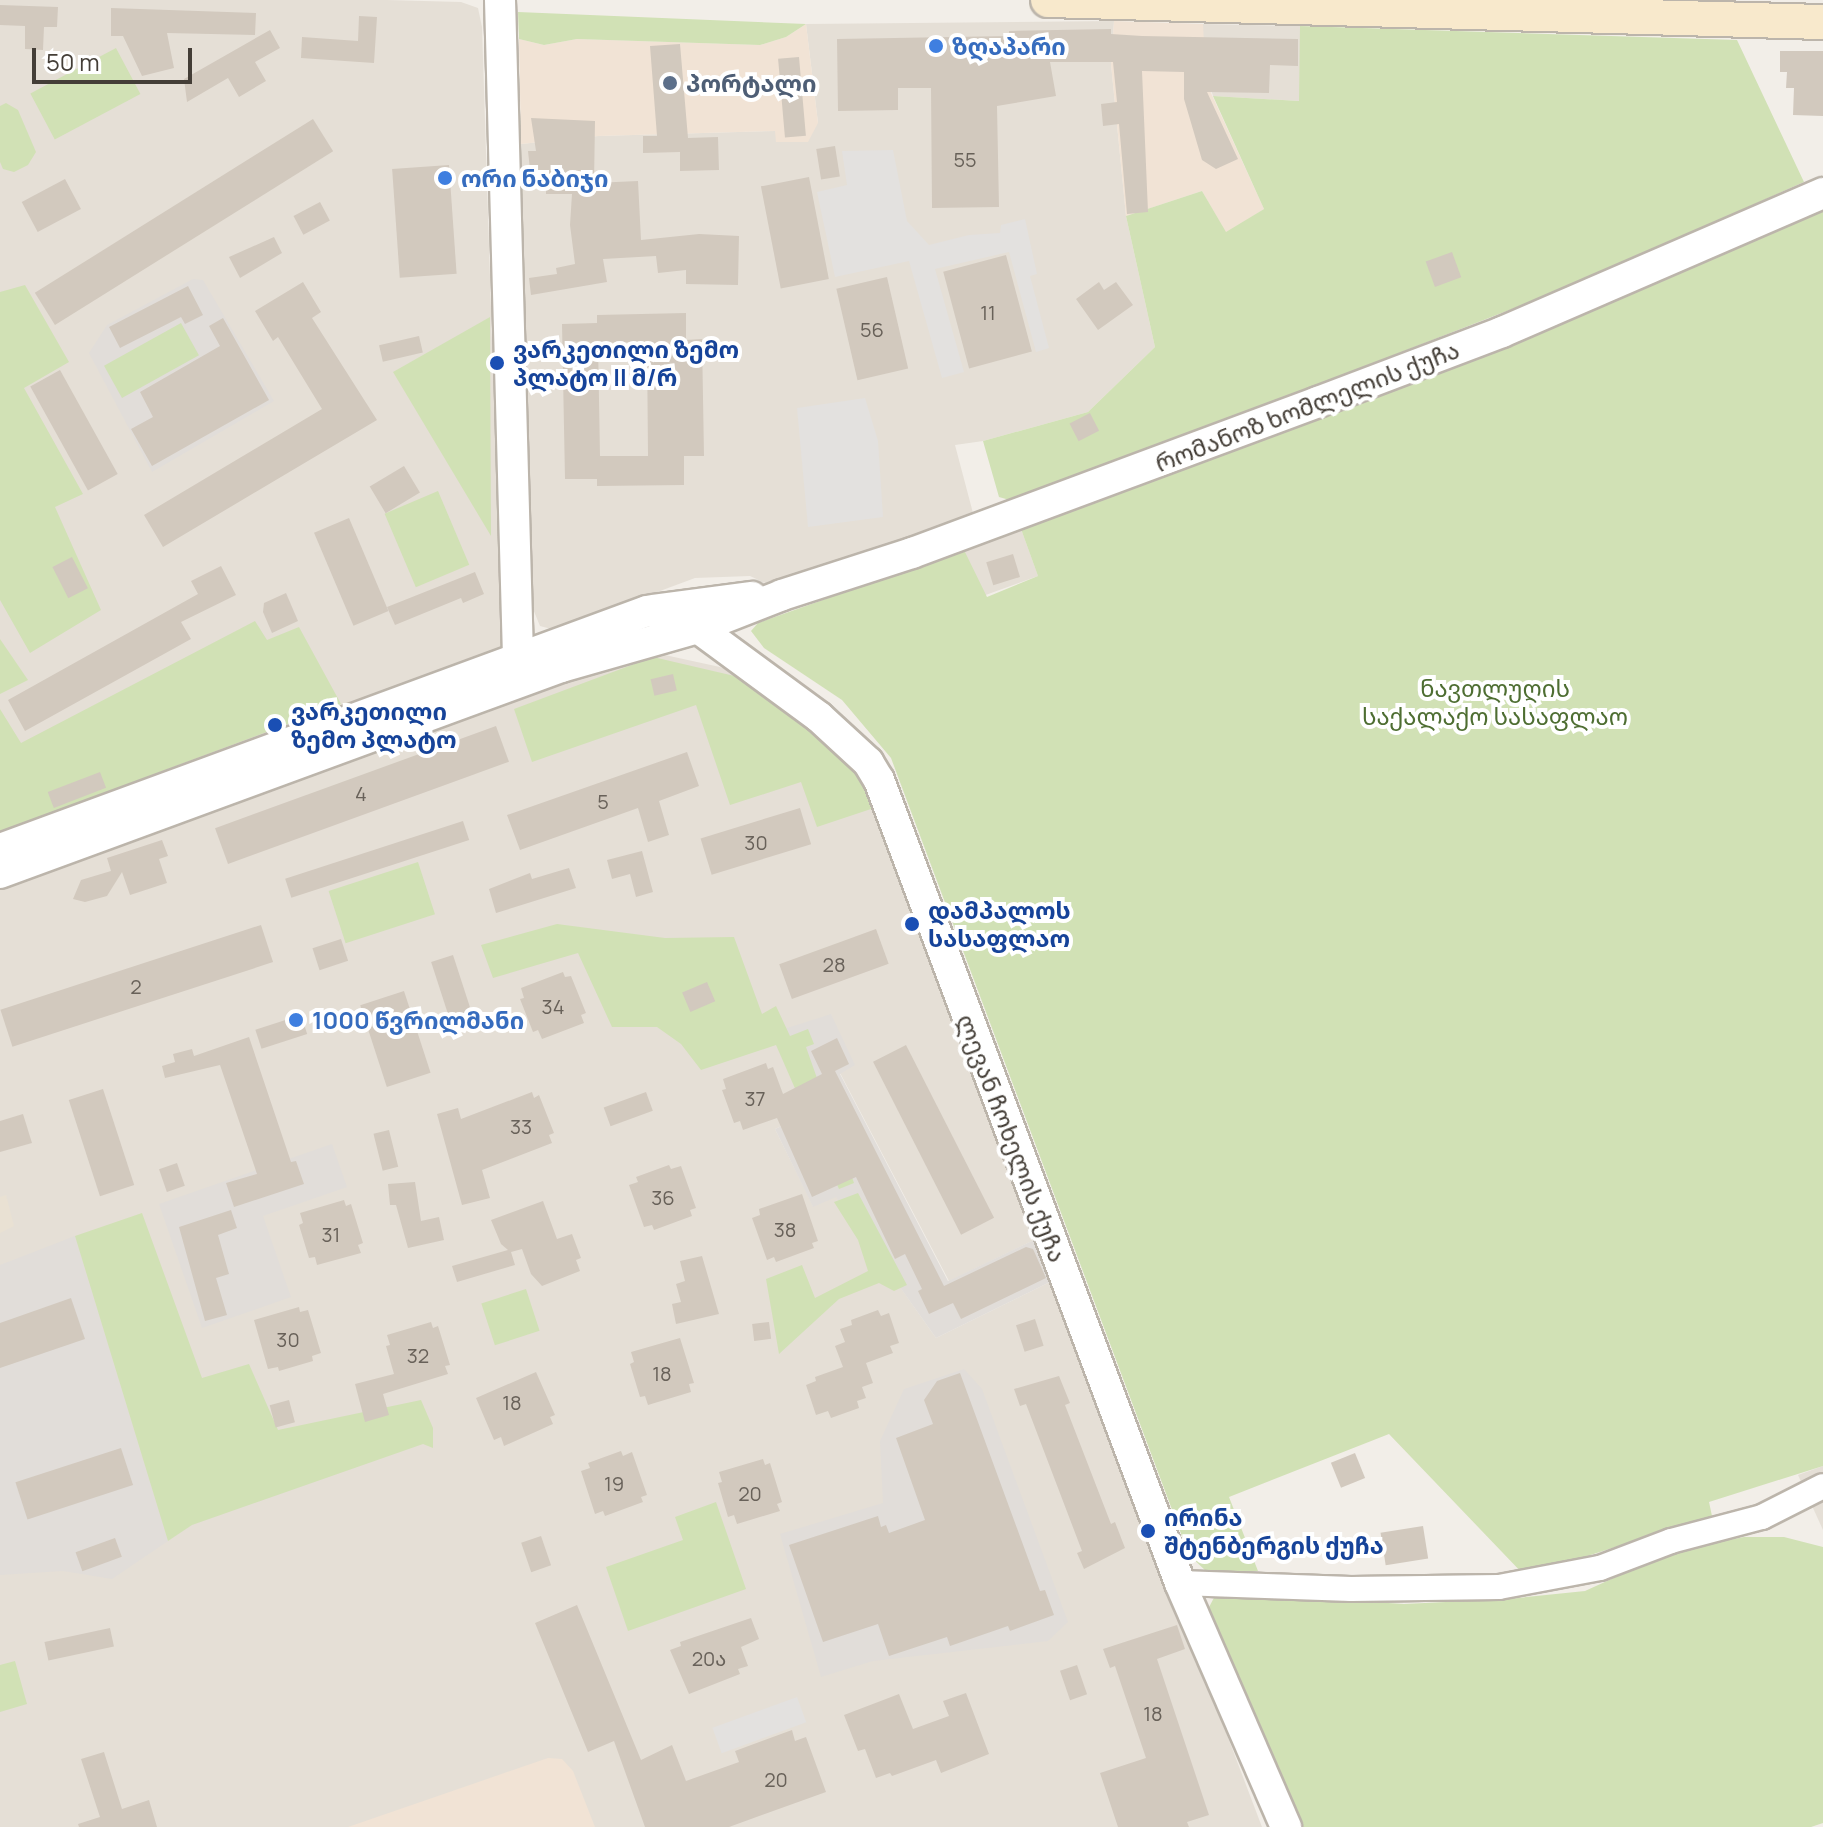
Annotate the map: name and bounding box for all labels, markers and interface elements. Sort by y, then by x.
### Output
scale bar [36,32,196,82]
place label: ზღაპარი [952,32,1066,60]
marker: ზღაპარი [927,37,945,55]
text: 50 m [46,45,100,78]
place label: პორტალი [686,69,816,97]
marker: პორტალი [661,74,679,92]
house number: 55 [953,147,977,171]
place label: ორი ნაბიჯი [461,164,608,192]
marker: ორი ნაბიჯი [436,169,454,187]
house number: 11 [980,300,996,324]
house number: 56 [860,317,884,341]
place label: ვარკეთილი ზემო პლატო II მ/რ [513,335,739,391]
street label: რომანოზ ხომლელის ქუჩა [1151,335,1463,477]
marker: ვარკეთილი ზემო პლატო II მ/რ [488,354,506,372]
park label: ნავთლუღის საქალაქო სასაფლაო [1362,674,1628,730]
place label: ვარკეთილი ზემო პლატო [291,697,457,753]
marker: ვარკეთილი ზემო პლატო [266,716,284,734]
house number: 4 [355,781,367,805]
house number: 5 [597,789,609,813]
house number: 30 [744,830,768,854]
place label: დამპალოს სასაფლაო [928,896,1071,952]
marker: დამპალოს სასაფლაო [903,915,921,933]
house number: 28 [822,952,846,976]
house number: 2 [130,974,142,998]
house number: 34 [542,994,564,1018]
place label: 1000 წვრილმანი [312,1006,524,1034]
street label: ლევან ჩოხელის ქუჩა [951,1010,1073,1266]
marker: 1000 წვრილმანი [287,1011,305,1029]
house number: 37 [744,1086,766,1110]
house number: 33 [510,1114,532,1138]
house number: 36 [651,1185,675,1209]
house number: 38 [774,1217,796,1241]
house number: 31 [322,1222,340,1246]
house number: 30 [276,1327,300,1351]
house number: 32 [407,1343,429,1367]
house number: 18 [652,1361,672,1385]
house number: 18 [502,1390,522,1414]
house number: 19 [604,1471,624,1495]
house number: 20 [738,1481,762,1505]
place label: ირინა შტენბერგის ქუჩა [1164,1503,1384,1559]
marker: ირინა შტენბერგის ქუჩა [1139,1522,1157,1540]
house number: 20ა [692,1646,726,1670]
house number: 18 [1143,1701,1163,1725]
house number: 20 [764,1767,788,1791]

